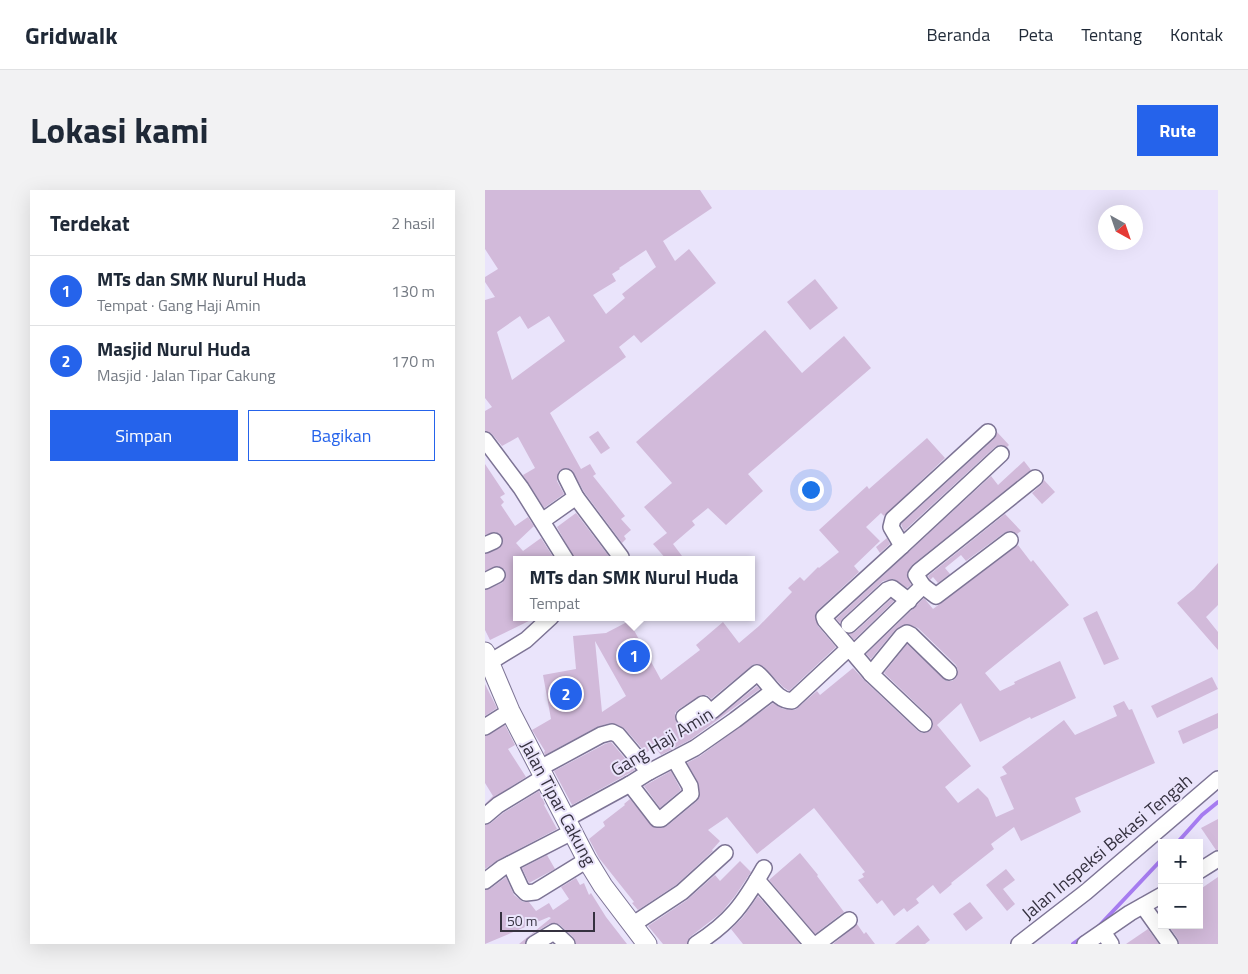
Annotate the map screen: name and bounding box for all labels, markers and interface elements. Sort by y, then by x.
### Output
text: Gridwalk [25,17,118,53]
text: Beranda [927,21,990,48]
text: Peta [1018,21,1053,48]
text: Tentang [1081,21,1142,48]
text: Kontak [1170,21,1223,48]
text: Lokasi kami [30,103,209,157]
button: Rute [1137,105,1218,156]
north arrow [1098,205,1143,250]
text: Terdekat [50,207,130,239]
text: 2 hasil [391,211,435,235]
text: MTs dan SMK Nurul Huda [97,264,306,293]
text: 1 [62,279,70,303]
text: 130 m [391,279,435,303]
text: Tempat · Gang Haji Amin [97,293,261,317]
text: Masjid Nurul Huda [97,334,250,363]
text: 2 [62,349,70,373]
text: 170 m [391,349,435,373]
text: Masjid · Jalan Tipar Cakung [97,363,275,387]
button: Simpan [50,410,238,461]
button: Bagikan [248,410,435,461]
your location [798,477,824,503]
popup [513,556,755,621]
text: MTs dan SMK Nurul Huda [529,562,739,591]
text: Tempat [529,591,580,615]
pin: 1 [618,637,650,675]
pin: 2 [550,675,582,713]
street label: Gang Haji Amin [605,700,718,783]
street label: Jalan Tipar Cakung [514,735,603,870]
street label: Jalan Inspeksi Bekasi Tengah [1015,767,1198,926]
map controls [1158,839,1203,929]
button: + [1158,839,1203,884]
button: − [1158,884,1203,929]
scale bar [500,909,595,932]
text: 50 m [507,910,537,931]

